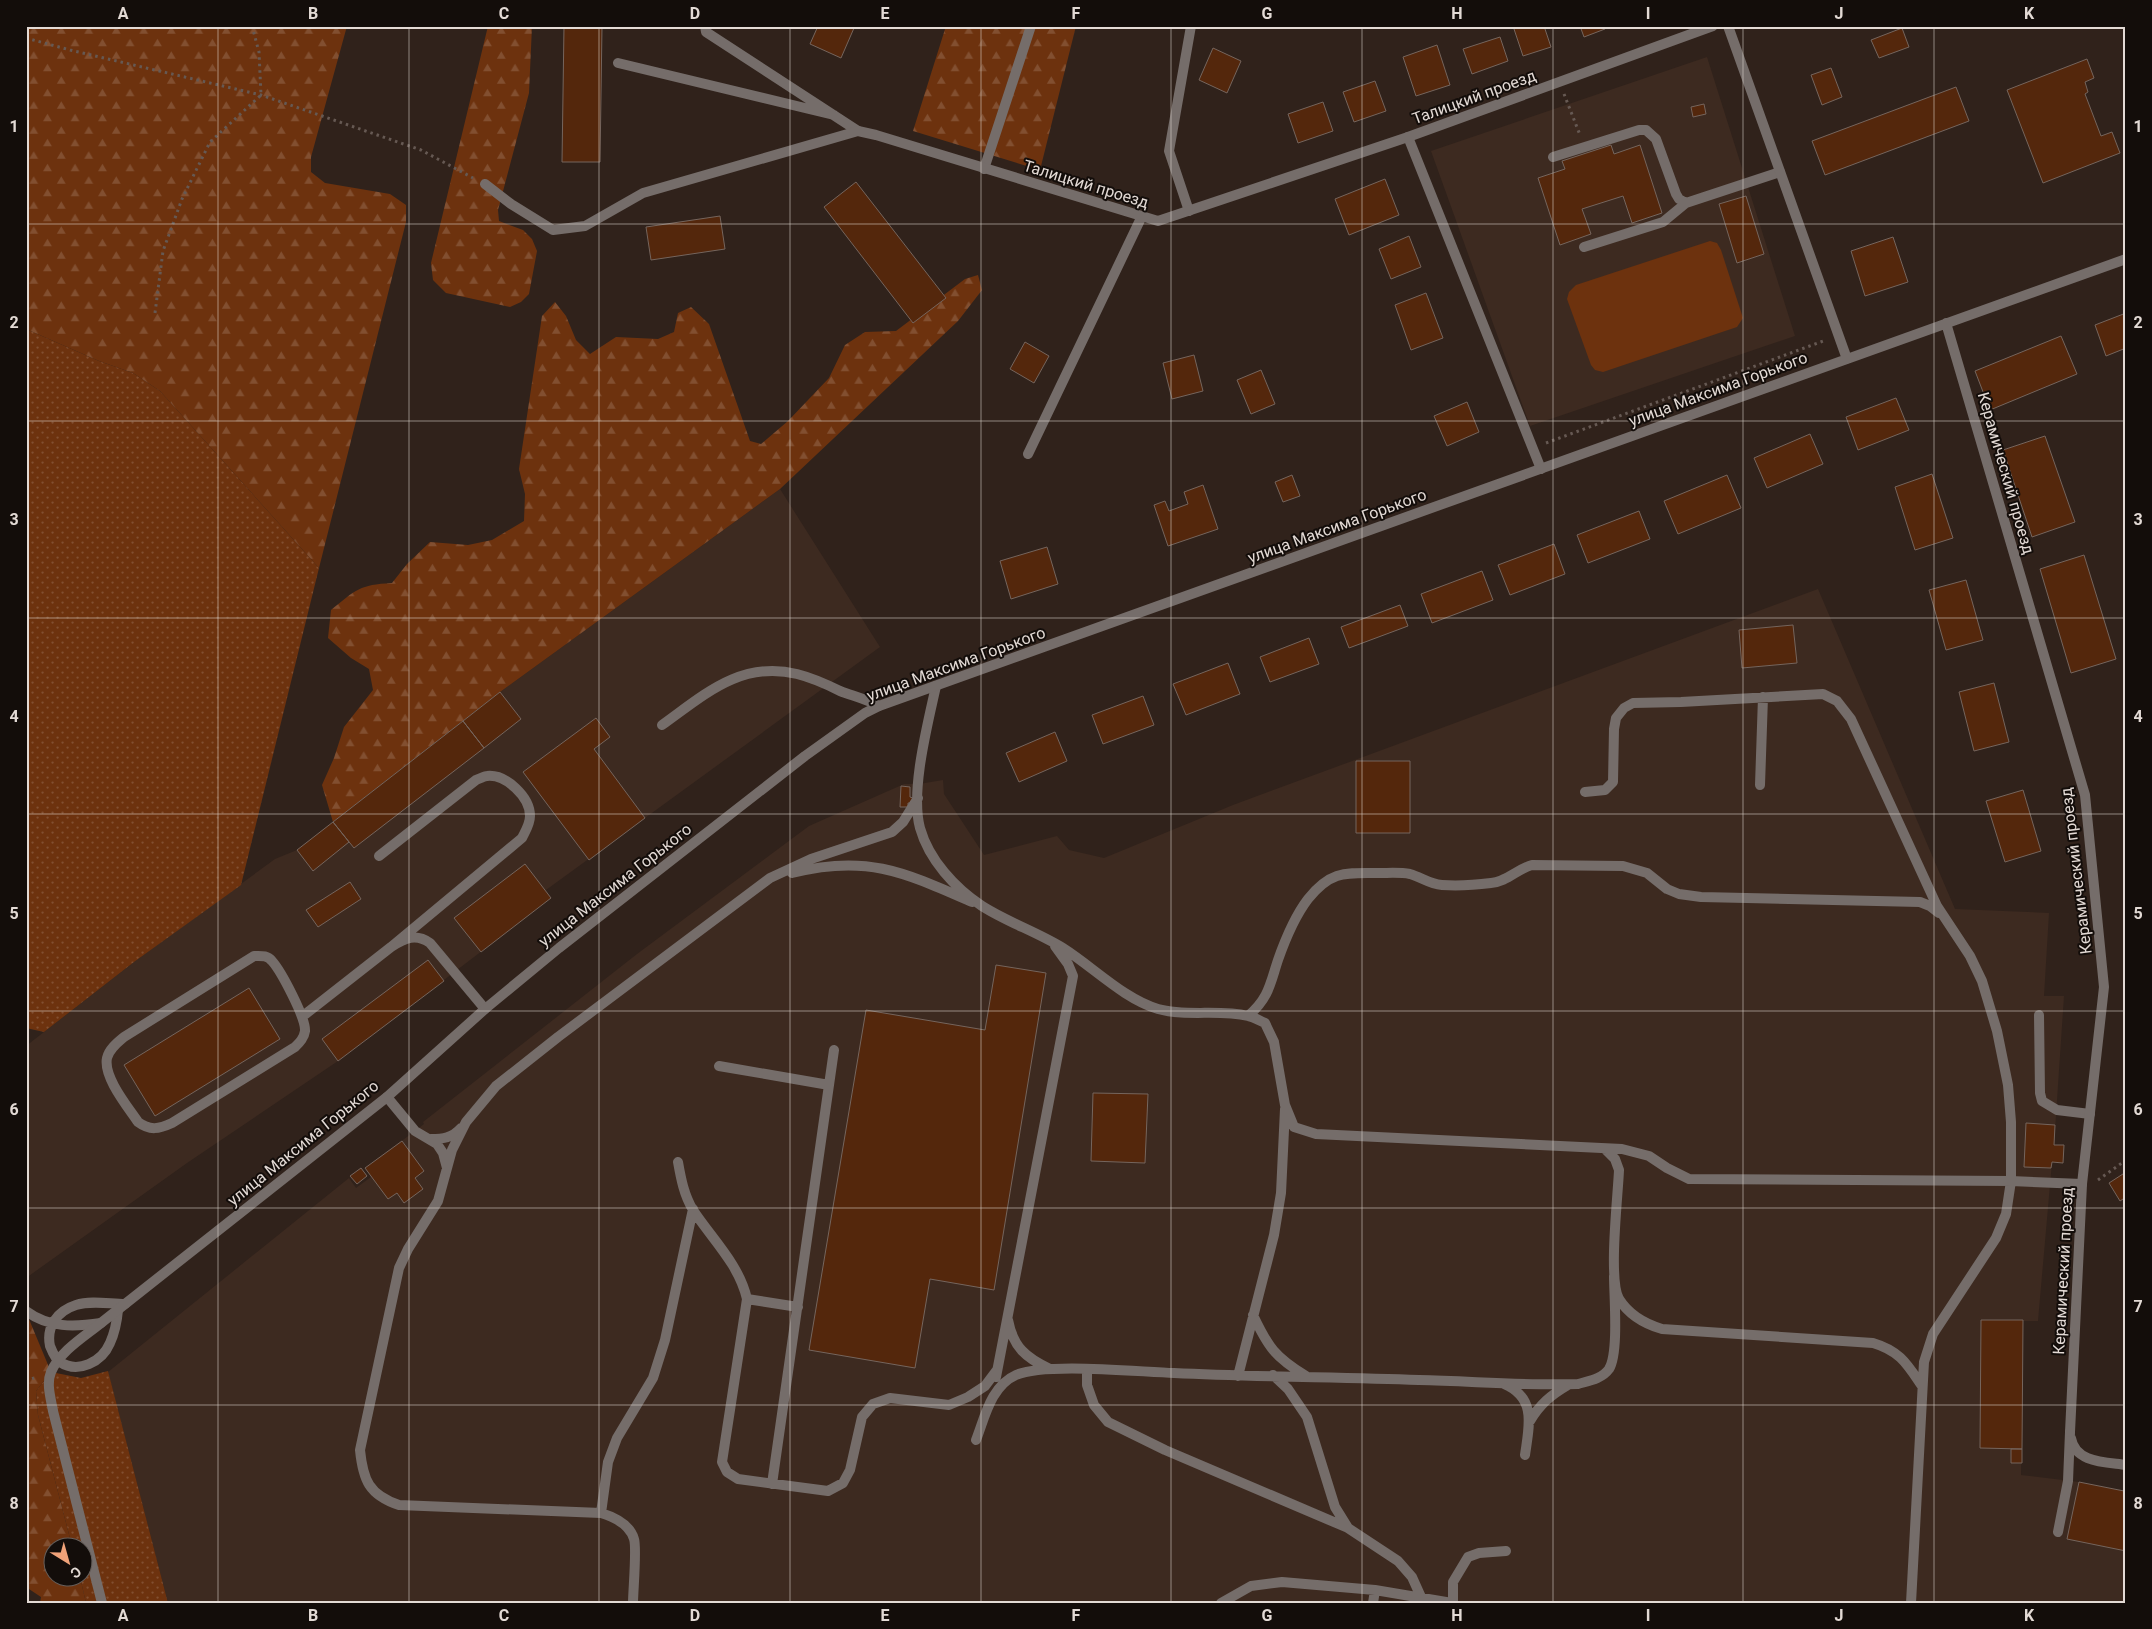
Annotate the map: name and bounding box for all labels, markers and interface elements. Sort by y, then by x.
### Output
text: A [118,4,129,23]
text: B [308,4,318,23]
text: C [499,4,509,23]
text: D [690,4,700,23]
text: E [881,4,890,23]
text: F [1072,4,1081,23]
text: G [1262,4,1273,23]
text: H [1451,4,1463,23]
text: I [1646,4,1650,23]
text: J [1835,4,1843,23]
text: K [2024,4,2035,23]
street label: Талицкий проезд [1410,66,1539,128]
text: 1 [9,117,19,136]
text: 1 [2133,117,2143,136]
street label: Талицкий проезд [1021,156,1151,212]
text: 2 [9,313,19,332]
text: 2 [2133,313,2143,332]
street label: улица Максима Горького [1626,348,1810,430]
street label: Керамический проезд [1974,390,2038,557]
street label: улица Максима Горького [1245,485,1429,567]
text: 3 [9,510,19,529]
text: 3 [2133,510,2143,529]
street label: улица Максима Горького [864,623,1048,705]
text: 4 [9,707,19,726]
text: 4 [2133,707,2143,726]
street label: Керамический проезд [2056,786,2096,955]
street label: улица Максима Горького [535,819,695,951]
text: 5 [9,904,19,923]
text: 5 [2133,904,2143,923]
street label: улица Максима Горького [224,1076,382,1210]
text: 6 [9,1100,19,1119]
text: 6 [2133,1100,2143,1119]
street label: Керамический проезд [2049,1186,2077,1355]
text: 7 [9,1297,19,1316]
text: 7 [2133,1297,2143,1316]
text: 8 [9,1494,19,1513]
text: 8 [2133,1494,2143,1513]
north arrow [42,1536,92,1586]
text: С [67,1563,84,1582]
text: A [118,1606,129,1625]
text: B [308,1606,318,1625]
text: C [499,1606,509,1625]
text: D [690,1606,700,1625]
text: E [881,1606,890,1625]
text: F [1072,1606,1081,1625]
text: G [1262,1606,1273,1625]
text: H [1451,1606,1463,1625]
text: I [1646,1606,1650,1625]
text: J [1835,1606,1843,1625]
text: K [2024,1606,2035,1625]

